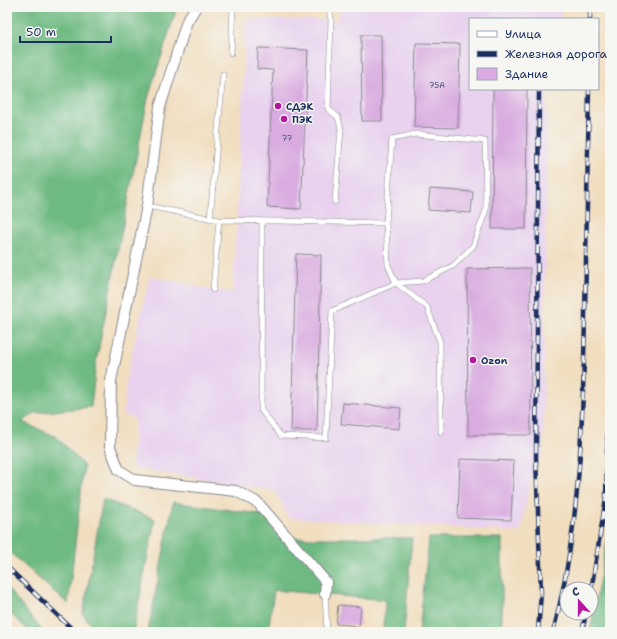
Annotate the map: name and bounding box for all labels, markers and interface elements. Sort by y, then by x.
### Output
scale bar [20,18,111,44]
legend [469,18,599,90]
text: 50 m [26,24,56,40]
text: Улица [505,26,542,42]
text: Железная дорога [505,46,608,62]
text: Здание [505,66,549,82]
house number: 75А [429,80,445,91]
place label: СДЭК [286,100,313,113]
marker: СДЭК [273,101,283,111]
place label: ПЭК [292,113,312,126]
marker: ПЭК [279,114,289,124]
house number: 77 [282,133,293,144]
place label: Ozon [481,354,508,367]
marker: Ozon [468,355,478,365]
north arrow [559,581,599,621]
text: С [570,584,582,600]

